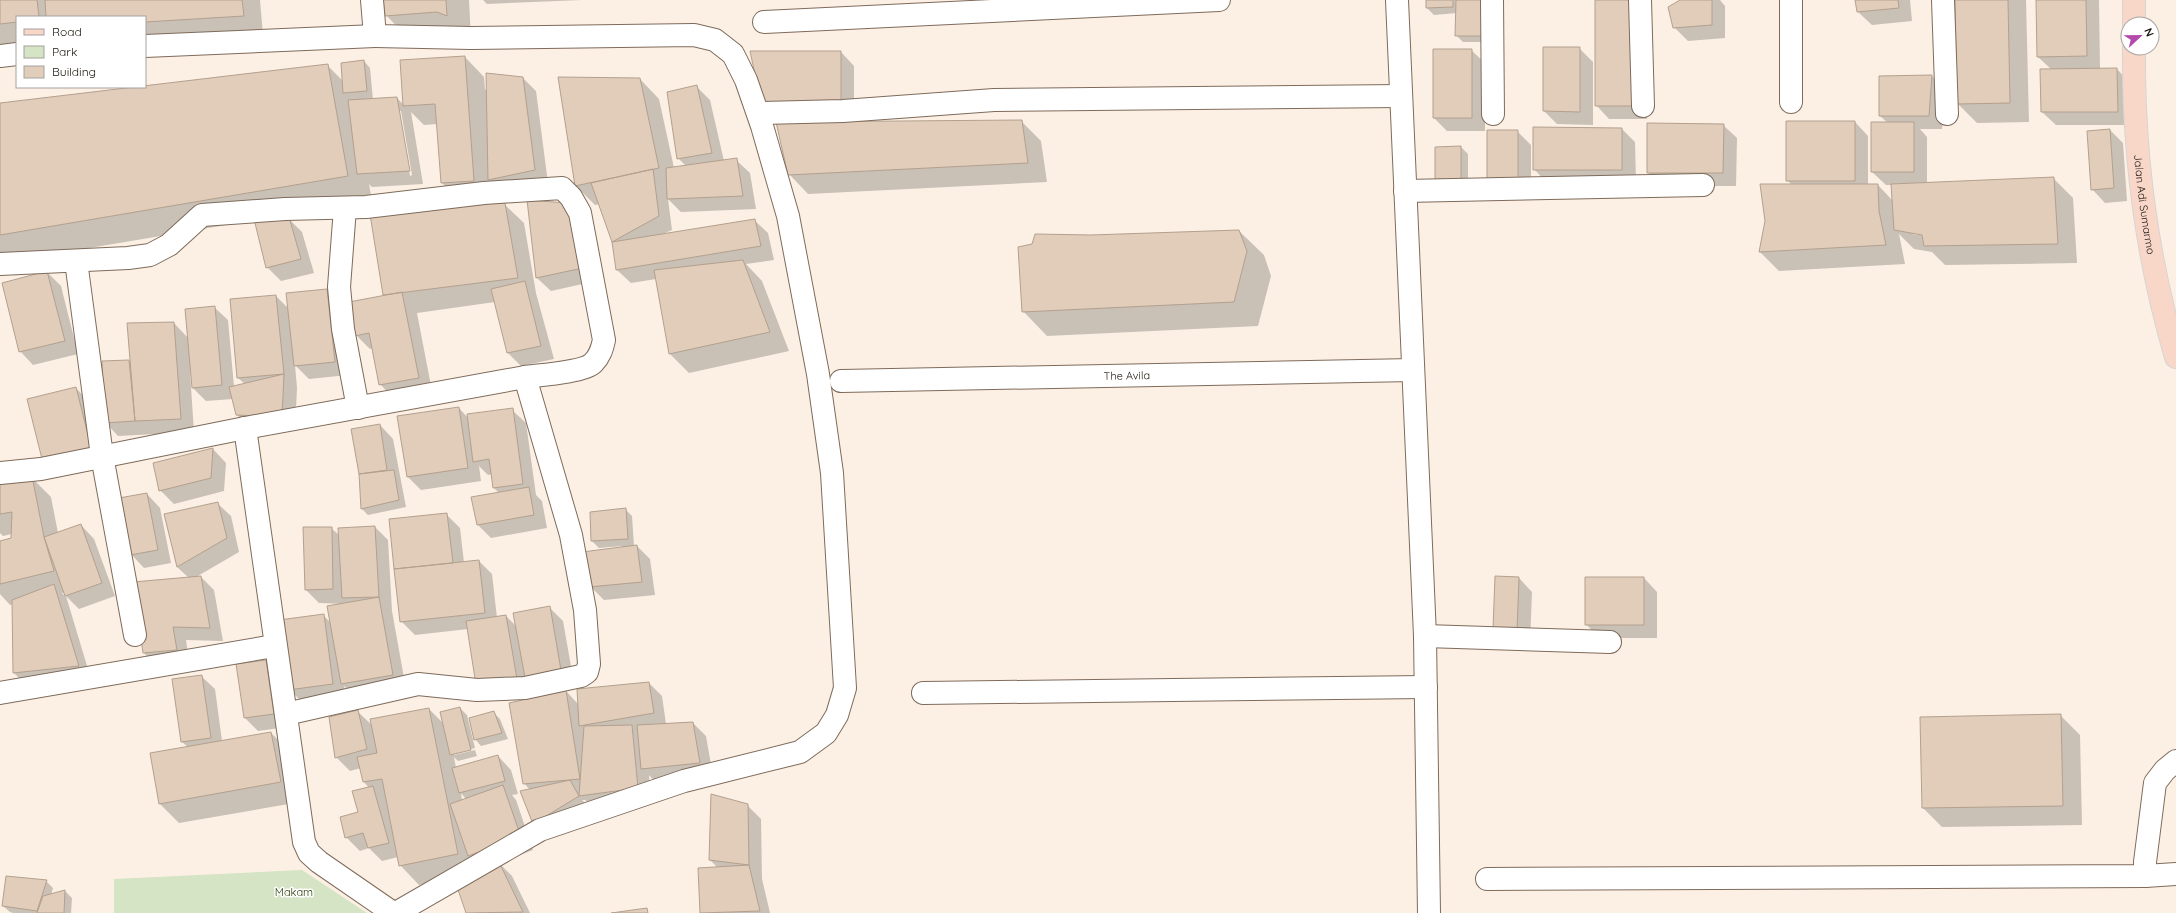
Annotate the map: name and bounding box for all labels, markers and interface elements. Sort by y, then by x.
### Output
legend [16,16,146,88]
north arrow [2120,16,2160,56]
text: Road [52,24,82,39]
text: N [2141,26,2157,39]
text: Park [52,44,77,59]
text: Building [52,64,96,79]
street label: Jalan Adi Sumarmo [2131,154,2158,256]
street label: The Avila [1104,368,1150,383]
park label: Makam [275,885,313,899]

